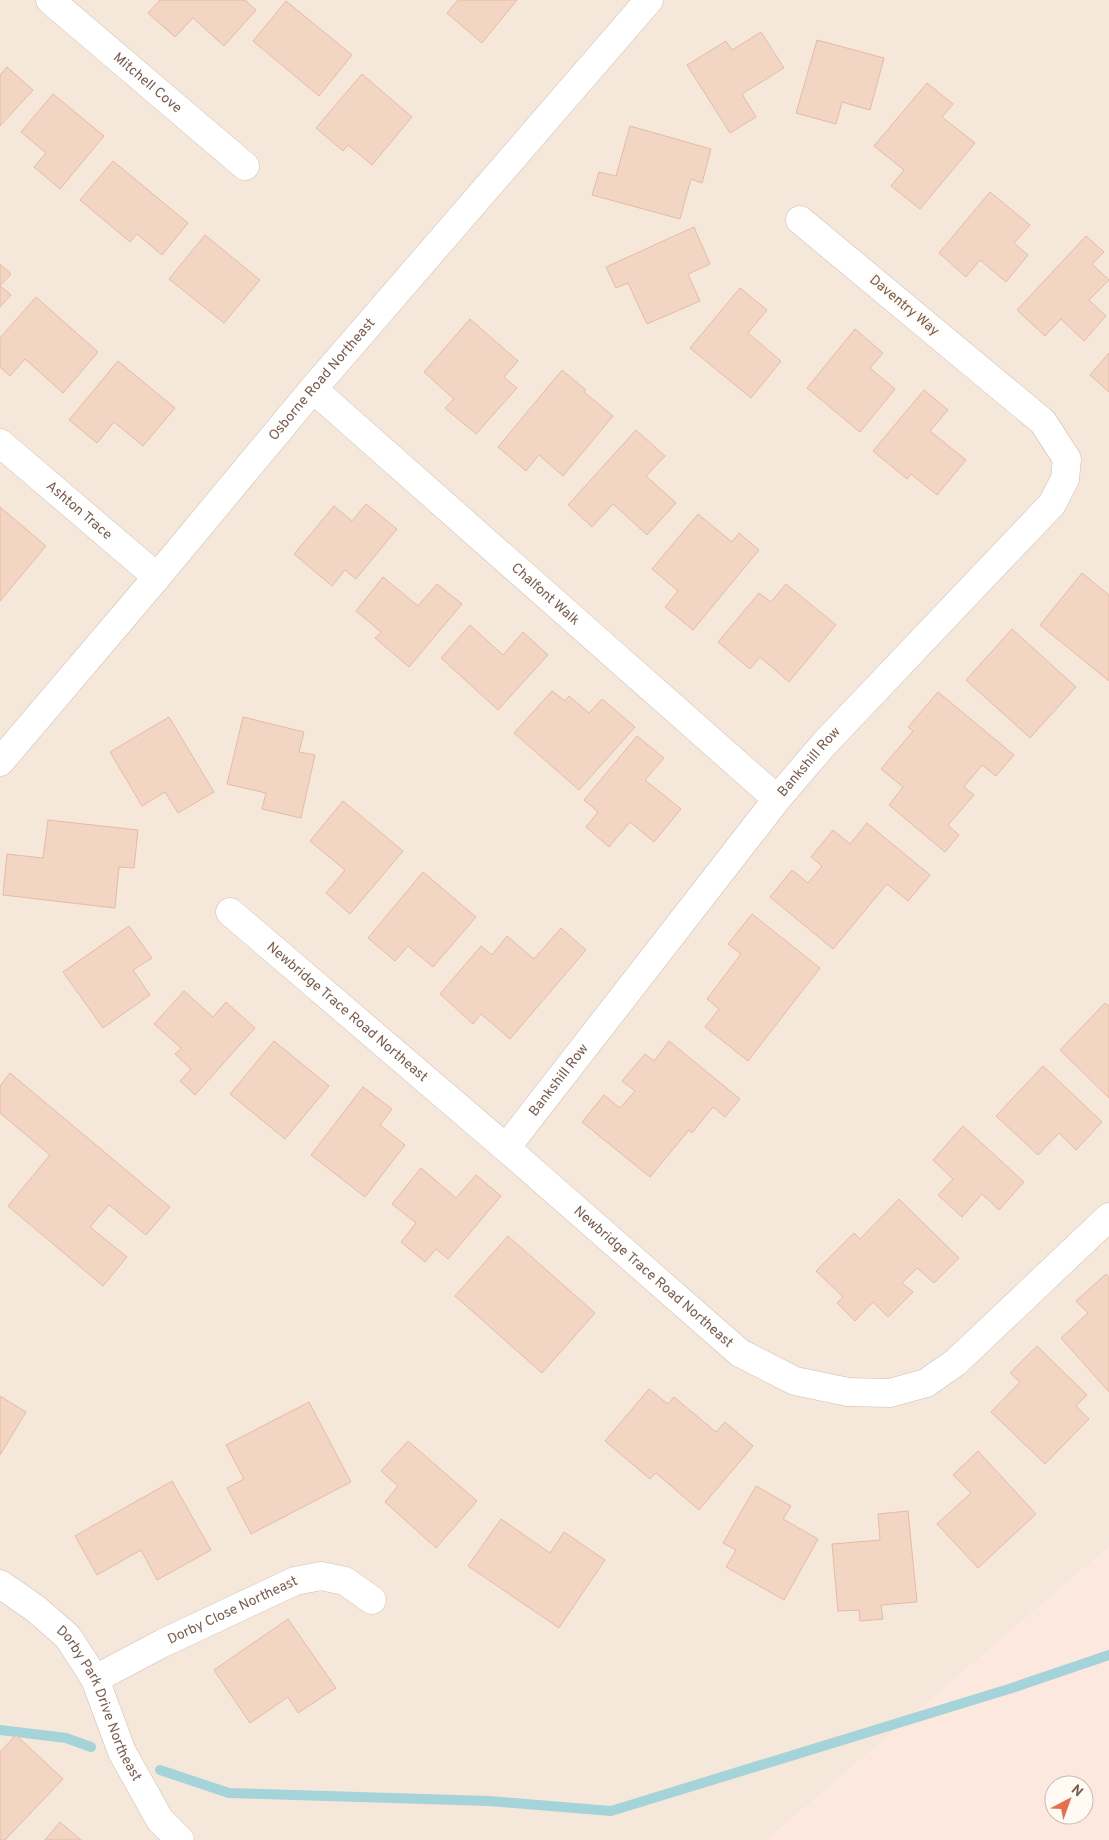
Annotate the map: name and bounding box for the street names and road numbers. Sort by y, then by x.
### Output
street label: Mitchell Cove [110,49,185,117]
street label: Daventry Way [866,272,942,340]
street label: Osborne Road Northeast [265,315,379,444]
street label: Ashton Trace [43,478,116,543]
street label: Chalfont Walk [507,559,583,629]
street label: Bankshill Row [774,723,844,800]
street label: Newbridge Trace Road Northeast [263,939,431,1086]
street label: Bankshill Row [525,1040,592,1120]
street label: Newbridge Trace Road Northeast [570,1203,737,1352]
street label: Dorby Close Northeast [165,1572,301,1648]
street label: Dorby Park Drive Northeast [53,1622,145,1784]

